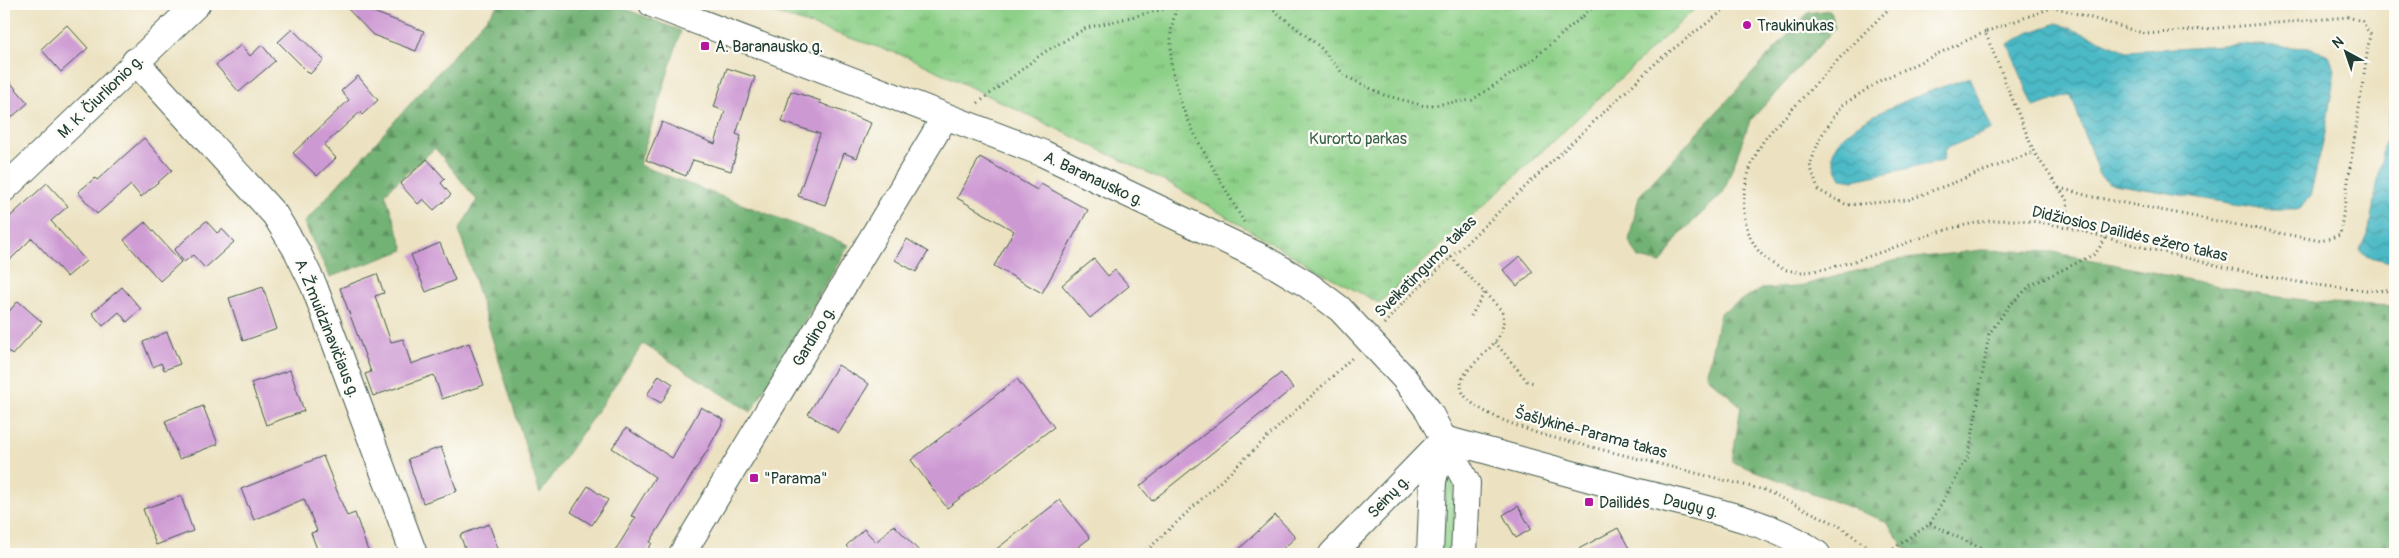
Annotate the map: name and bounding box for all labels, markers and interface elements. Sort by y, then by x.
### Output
place label: Traukinukas [1757,16,1834,36]
marker: Traukinukas [1741,19,1753,31]
north arrow [2322,28,2372,78]
text: N [2329,33,2347,52]
place label: A. Baranausko g. [715,37,823,57]
marker: A. Baranausko g. [699,40,711,52]
street label: M. K. Čiurlionio g. [54,51,148,143]
park label: Kurorto parkas [1309,129,1407,149]
street label: A. Baranausko g. [1040,147,1147,211]
street label: Didžiosios Dailidės ežero takas [2030,202,2230,266]
street label: Sveikatingumo takas [1371,212,1481,322]
street label: A. Žmuidzinavičiaus g. [290,256,364,401]
street label: Gardino g. [788,303,840,370]
street label: Šašlykinė-Parama takas [1512,402,1670,463]
place label: "Parama" [764,469,827,489]
street label: Seinų g. [1363,471,1414,522]
marker: "Parama" [748,472,760,484]
street label: Daugų g. [1661,489,1721,523]
place label: Dailidės [1599,493,1650,513]
marker: Dailidės [1583,496,1595,508]

